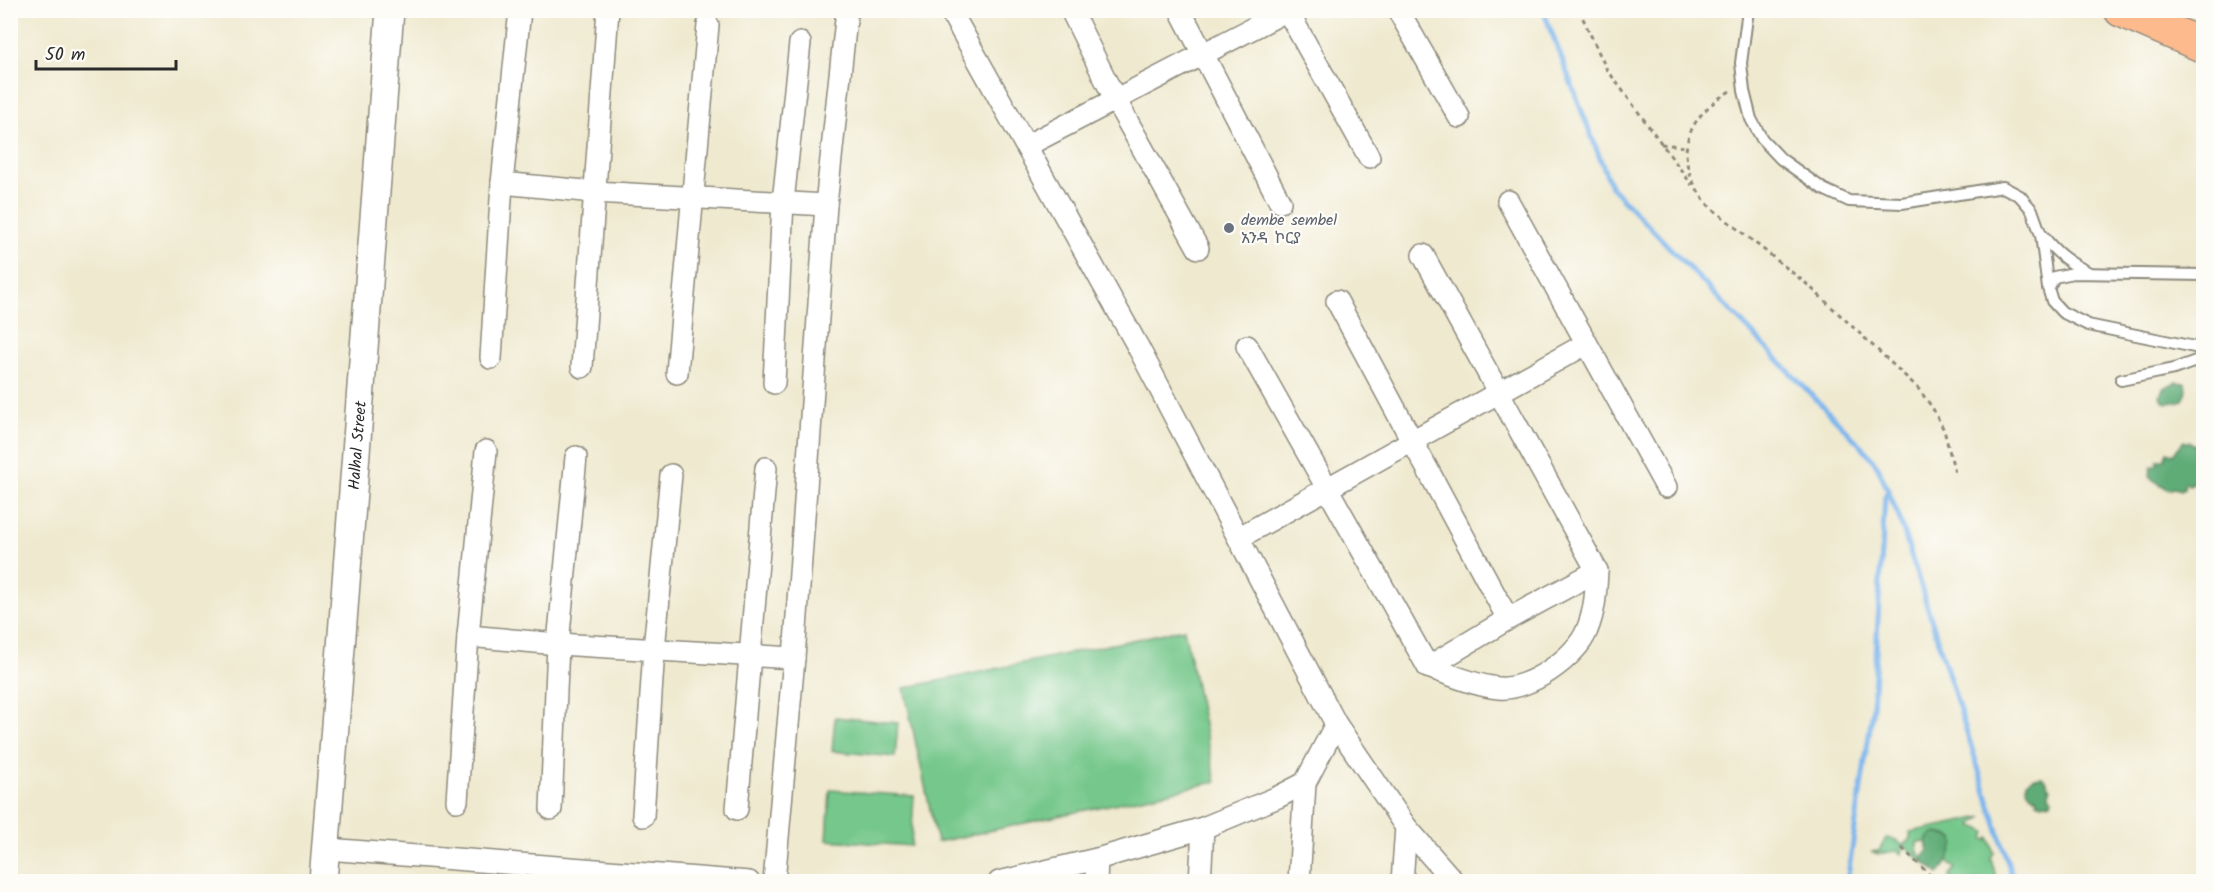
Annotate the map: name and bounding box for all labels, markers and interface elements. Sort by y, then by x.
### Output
scale bar [36,33,176,71]
text: 50 m [45,41,85,70]
place label: dembe sembel አንዳ ኮርያ [1241,208,1337,251]
marker: dembe sembel አንዳ ኮርያ [1222,221,1236,235]
street label: Halhal Street [342,399,374,491]

